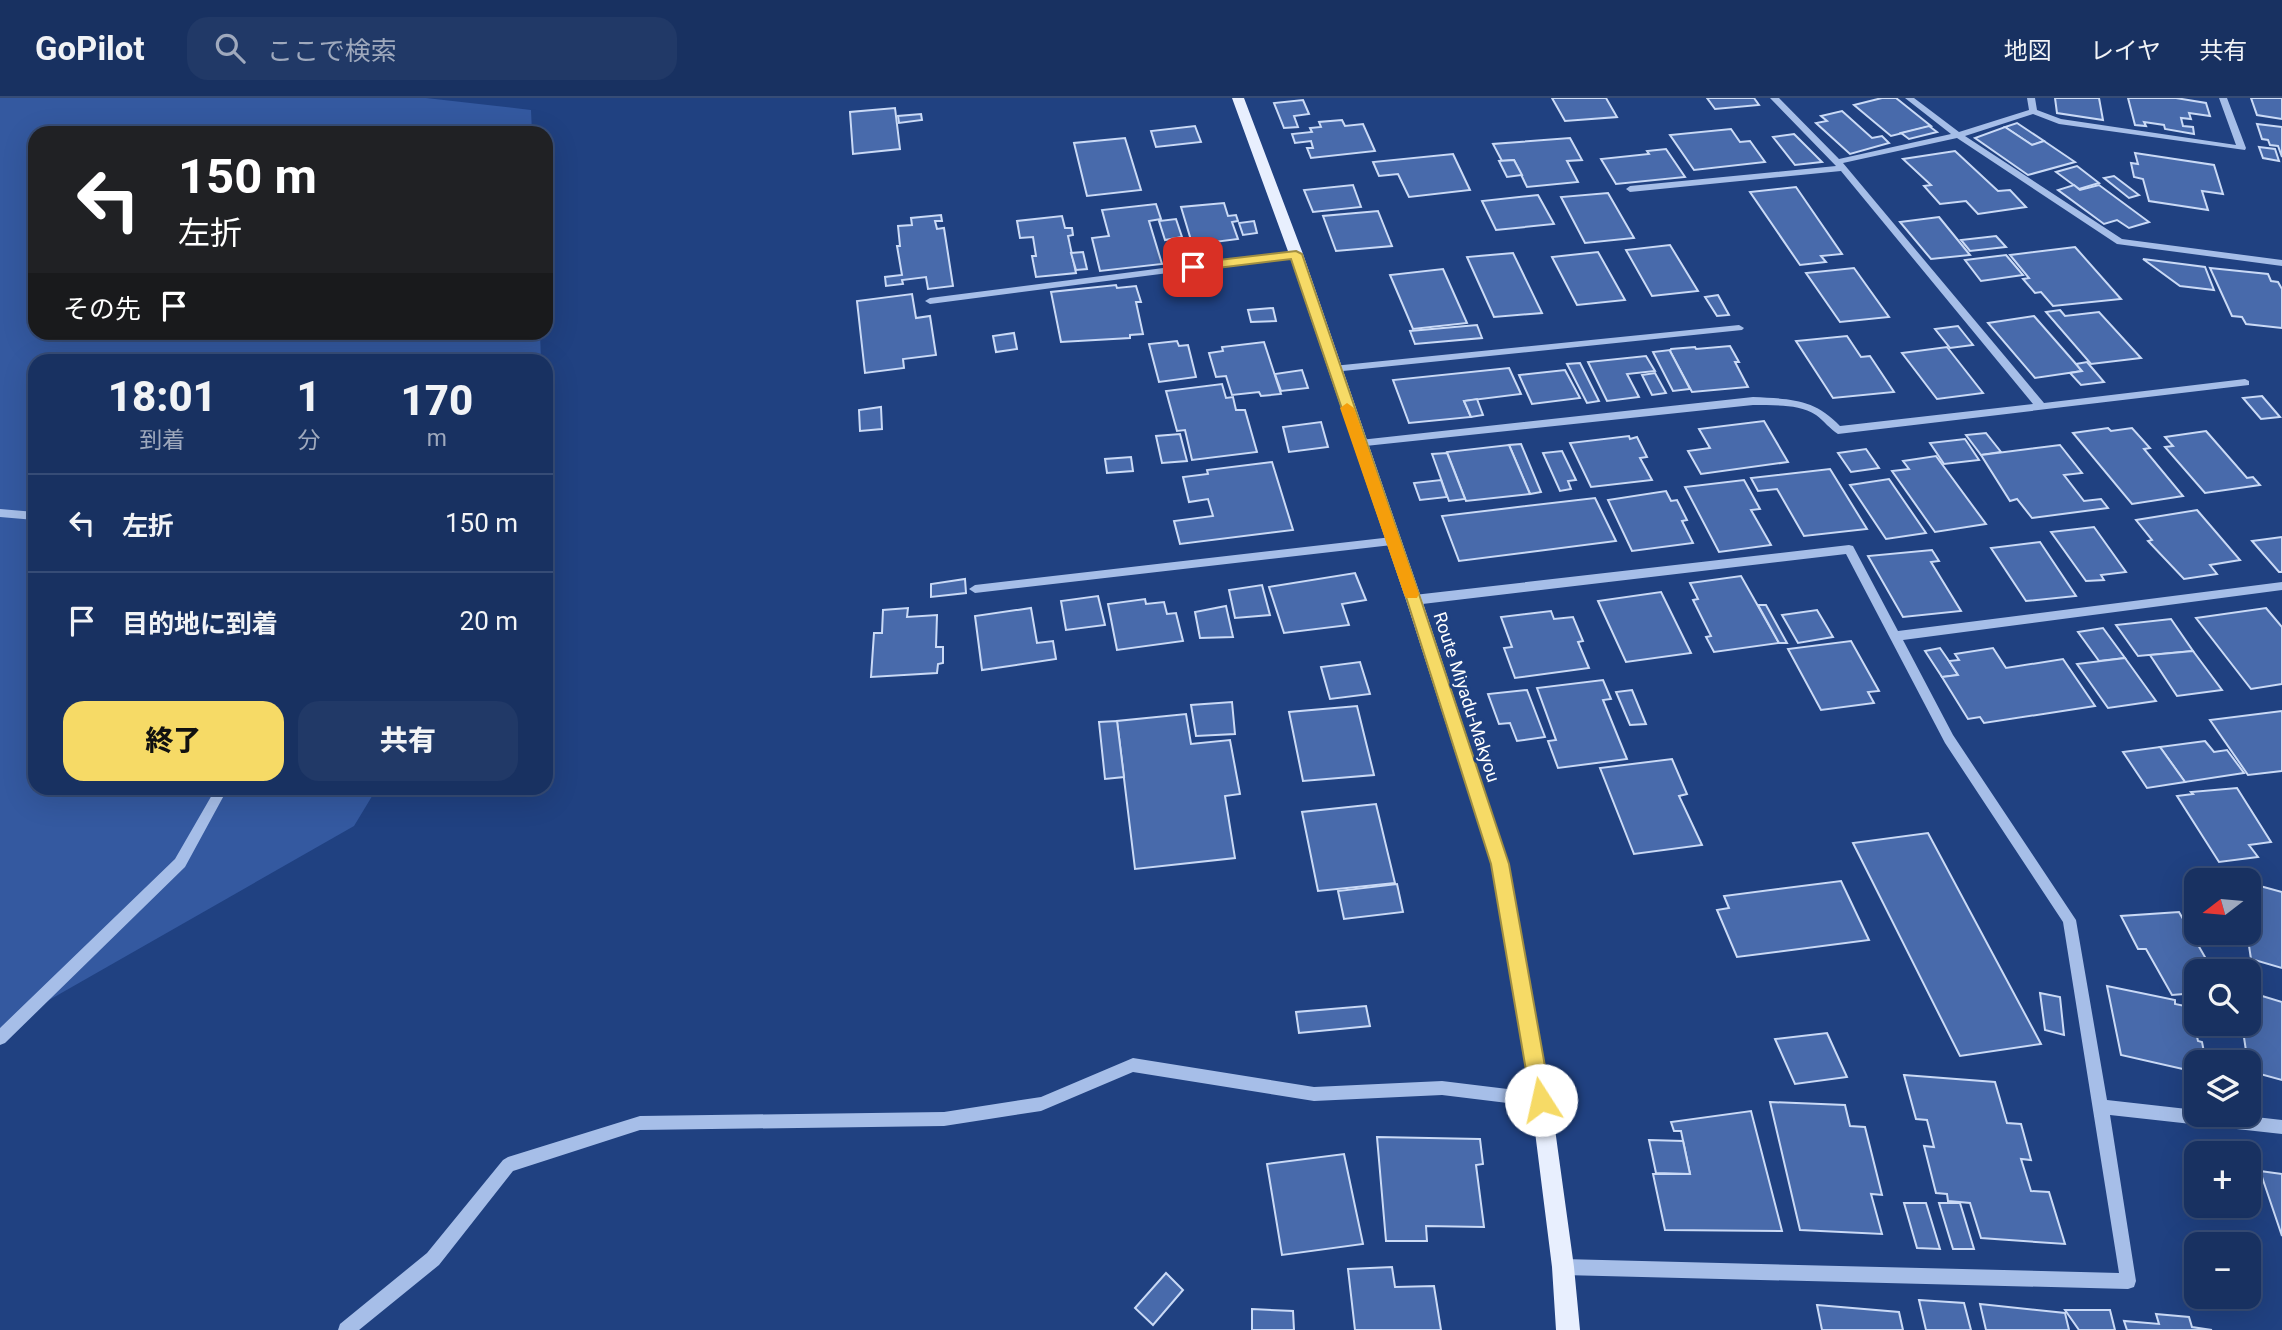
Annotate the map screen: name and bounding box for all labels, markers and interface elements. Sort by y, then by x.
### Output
search box [187,17,677,80]
text: GoPilot [35,29,145,68]
icon: search [211,29,249,67]
text: ここで検索 [267,36,397,66]
text: 地図 [2004,37,2052,65]
text: レイヤ [2090,37,2161,65]
text: 共有 [2199,37,2247,65]
text: 150 m [178,148,317,205]
icon: left [63,154,154,245]
text: 左折 [178,214,242,252]
pin [1163,237,1223,297]
icon: arrive [1174,248,1212,286]
icon: arrive [155,287,193,325]
text: その先 [63,294,141,324]
text: 18:01 [108,372,217,421]
text: 1 [297,372,321,421]
text: 170 [401,376,473,425]
text: m [427,425,447,452]
text: 到着 [139,427,185,454]
text: 分 [297,427,320,454]
icon: left [63,504,101,542]
text: 150 m [445,508,518,538]
text: 左折 [122,511,174,541]
icon: arrive [63,602,101,640]
text: 20 m [460,606,518,636]
text: 目的地に到着 [122,609,278,639]
street label: Route Miyadu-Makyou [1430,609,1504,785]
button: 終了 [63,701,284,781]
button: 共有 [298,701,518,781]
north arrow [2184,868,2261,945]
map controls [2184,868,2261,1309]
button: search [2184,959,2261,1036]
button: layers [2184,1050,2261,1127]
position arrow [1504,1063,1578,1137]
button: + [2184,1141,2261,1218]
button: − [2184,1232,2261,1309]

